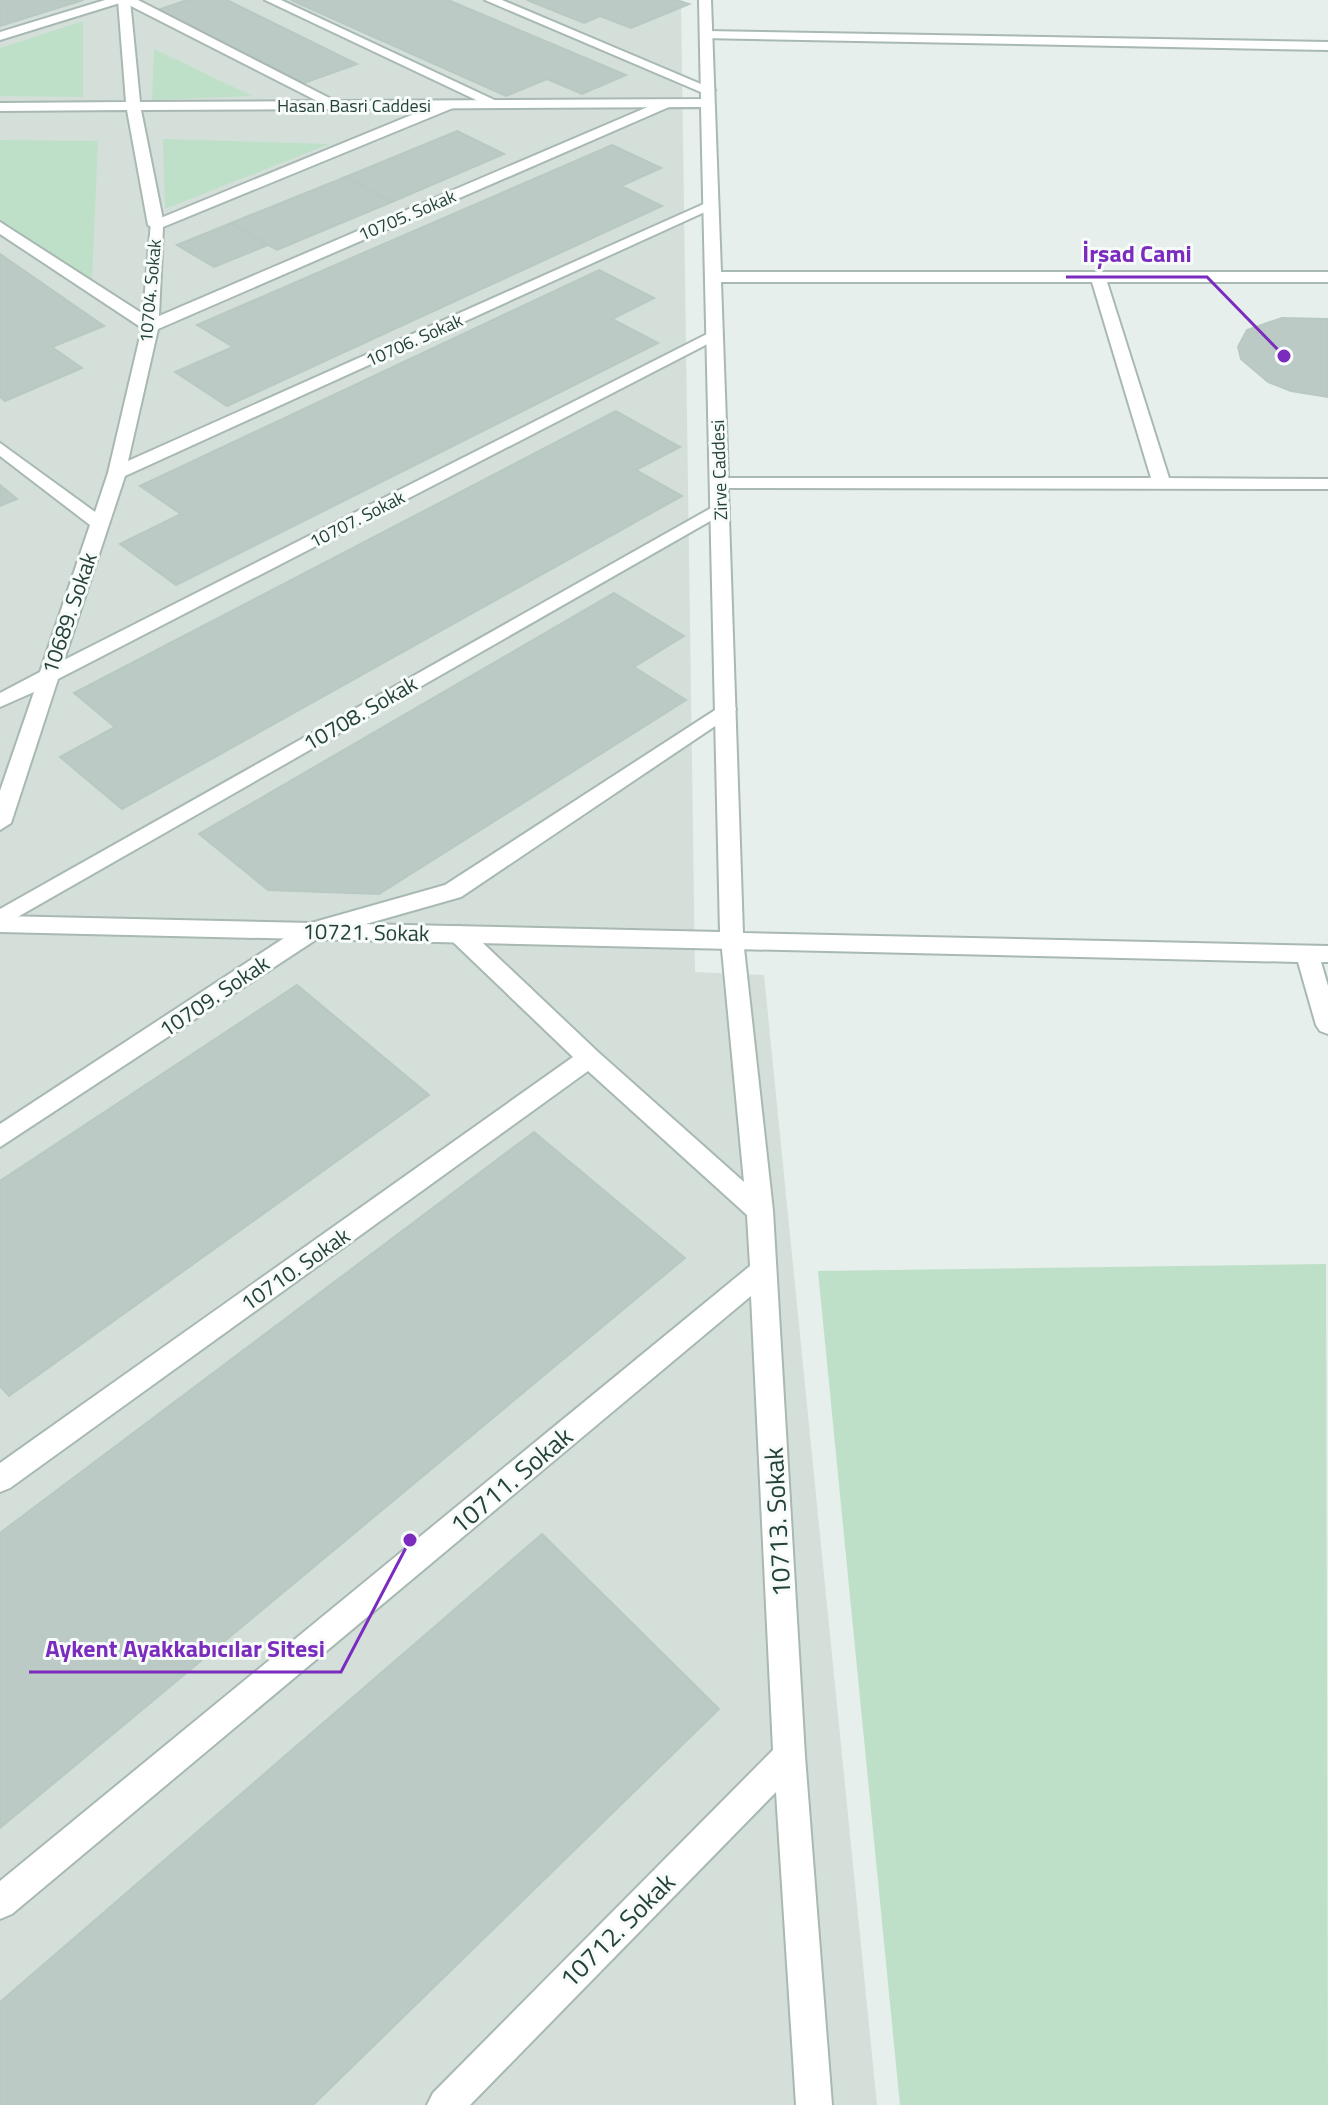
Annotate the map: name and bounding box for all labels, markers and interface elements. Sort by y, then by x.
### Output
street label: Hasan Basri Caddesi [277,92,431,119]
street label: 10705. Sokak [354,182,460,248]
callout: İrşad Cami [1066,229,1207,277]
text: İrşad Cami [1082,235,1192,271]
street label: 10704. Sokak [132,238,168,344]
street label: 10706. Sokak [361,306,467,373]
street label: Zirve Caddesi [704,419,734,521]
street label: 10707. Sokak [305,483,410,555]
street label: 10689. Sokak [32,547,106,678]
street label: 10708. Sokak [297,666,424,759]
street label: 10721. Sokak [302,914,430,950]
street label: 10709. Sokak [152,946,276,1046]
street label: 10710. Sokak [233,1218,357,1319]
street label: 10711. Sokak [441,1417,581,1543]
street label: 10713. Sokak [754,1446,800,1598]
callout: Aykent Ayakkabıcılar Sitesi [29,1624,341,1672]
text: Aykent Ayakkabıcılar Sitesi [45,1630,325,1666]
street label: 10712. Sokak [550,1863,684,1997]

